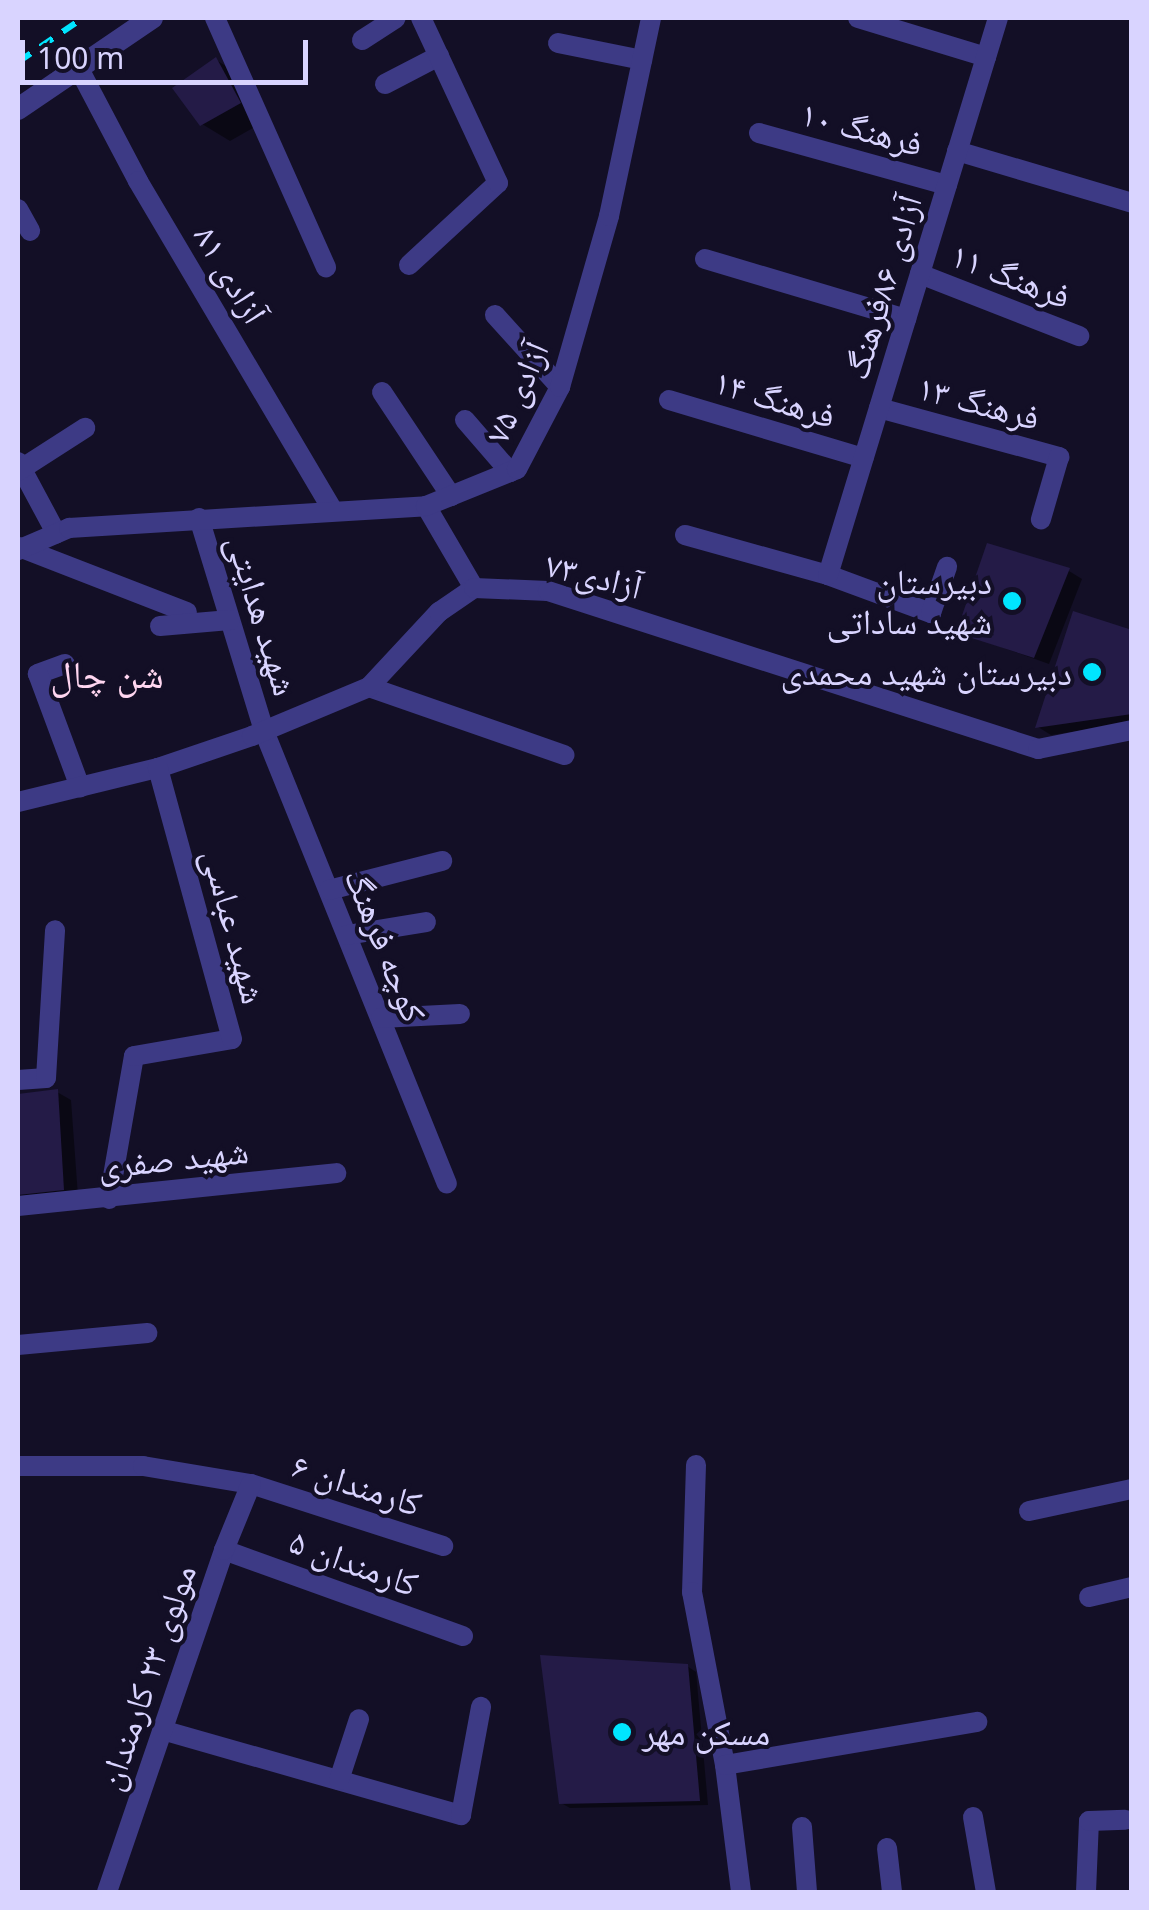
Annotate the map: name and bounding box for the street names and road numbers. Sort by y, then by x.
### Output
street label: فرهنگ ۱۰ [796,92,928,164]
street label: آزادی ۸۶فرهنگ [834,190,930,384]
street label: آزادی ۸۱ [185,217,277,331]
street label: فرهنگ ۱۱ [945,233,1077,317]
street label: آزادی ۷۵ [475,335,557,449]
street label: فرهنگ ۱۴ [709,360,841,436]
street label: فرهنگ ۱۳ [913,366,1045,438]
street label: شهید هدایتی [219,529,307,701]
street label: آزادی۷۳ [542,543,646,607]
street label: شهید عباسی [194,844,276,1008]
street label: کوچه فرهنگ [336,862,436,1028]
street label: شهید صفری [95,1129,251,1187]
street label: کارمندان ۶ [287,1443,427,1525]
street label: کارمندان ۵ [284,1519,424,1605]
street label: مولوی ۲۳ کارمندان [88,1559,204,1795]

